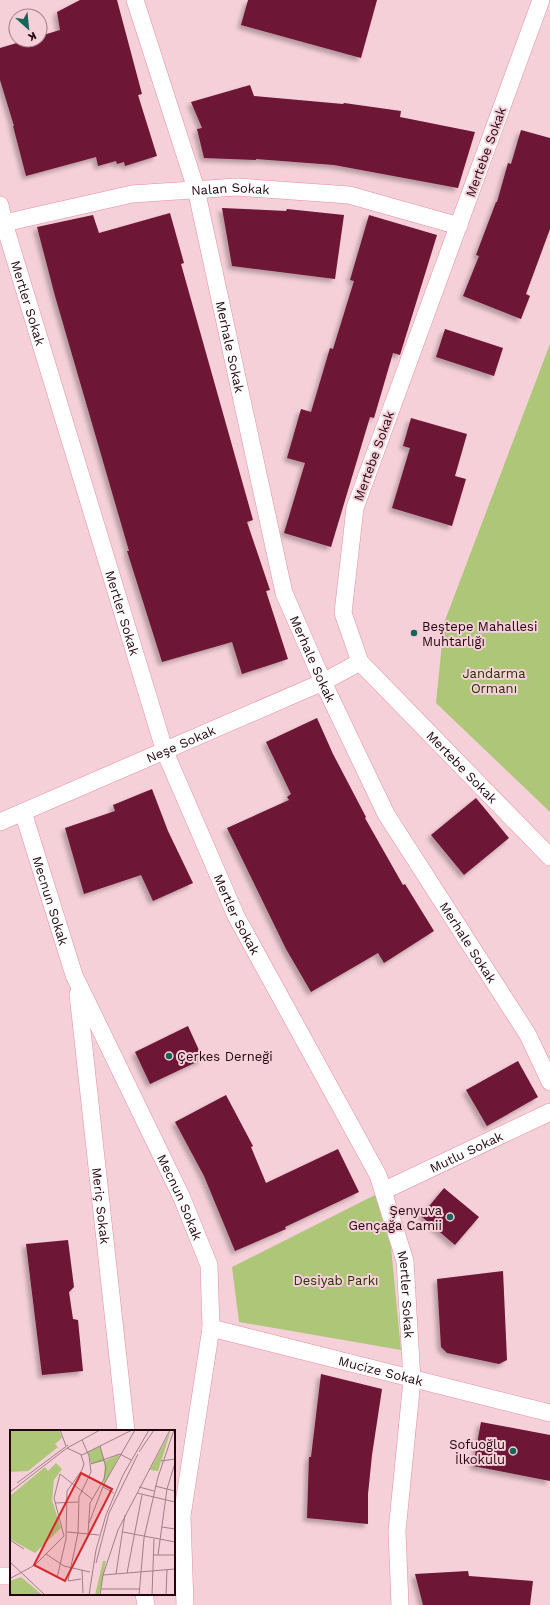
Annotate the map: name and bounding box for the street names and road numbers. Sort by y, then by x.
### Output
street label: Mertebe Sokak [463,104,509,199]
street label: Nalan Sokak [191,179,271,198]
street label: Mertler Sokak [8,259,48,348]
street label: Merhale Sokak [213,300,248,395]
street label: Mertebe Sokak [351,408,397,503]
street label: Mertler Sokak [103,569,143,658]
street label: Merhale Sokak [287,613,339,705]
street label: Neşe Sokak [144,722,218,765]
street label: Mertebe Sokak [424,728,501,806]
street label: Mecnun Sokak [30,854,72,948]
street label: Mertler Sokak [211,872,263,958]
street label: Merhale Sokak [437,899,500,986]
street label: Mutlu Sokak [427,1128,506,1175]
street label: Mecnun Sokak [154,1152,206,1243]
street label: Meriç Sokak [90,1167,113,1246]
street label: Mertler Sokak [395,1249,417,1339]
street label: Mucize Sokak [337,1353,425,1389]

